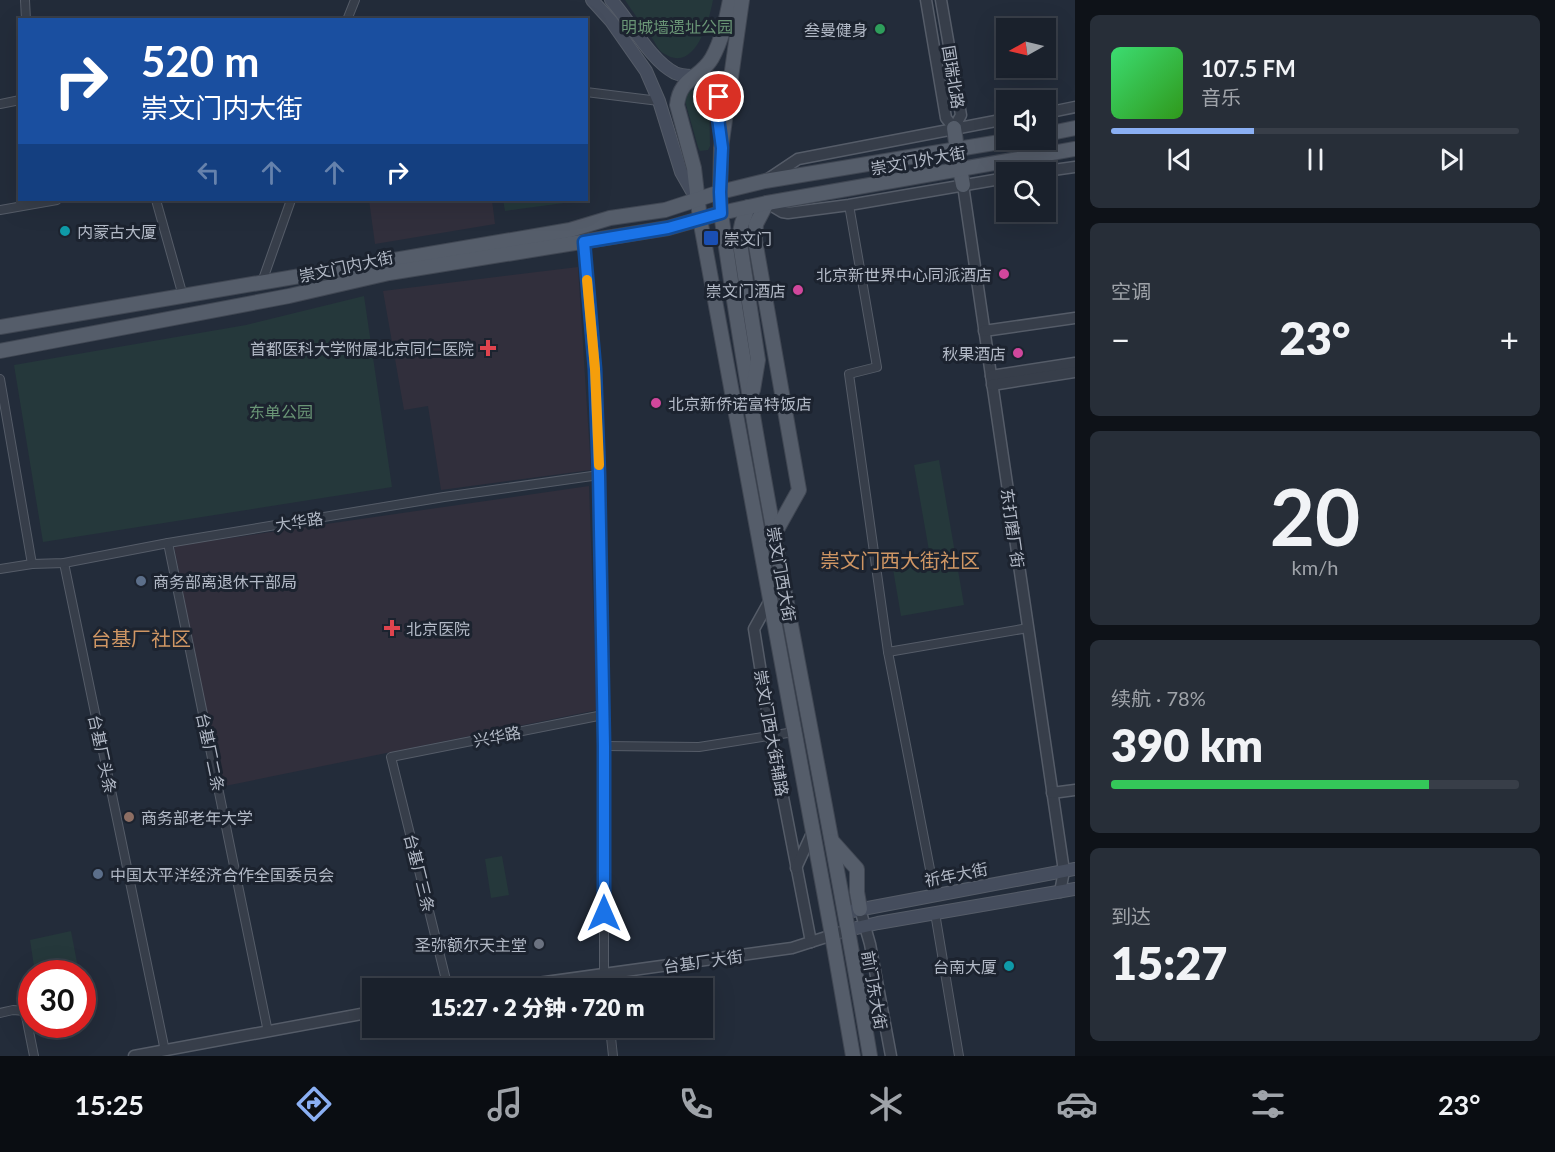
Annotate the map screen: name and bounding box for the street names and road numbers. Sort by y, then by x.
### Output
street label: 国瑞北路 [940,44,968,110]
street label: 崇文门外大街 [869,142,967,178]
street label: 崇文门内大街 [297,247,395,285]
street label: 东打磨厂街 [998,487,1028,569]
street label: 大华路 [274,508,324,534]
street label: 崇文门西大街 [764,525,800,623]
street label: 崇文门西大街辅路 [752,668,792,798]
street label: 台基厂二条 [193,711,229,793]
street label: 台基厂头条 [85,713,121,795]
street label: 兴华路 [472,722,522,750]
street label: 台基厂三条 [401,832,439,914]
street label: 祈年大街 [923,859,989,889]
street label: 台基厂大街 [662,946,744,976]
street label: 前门东大街 [859,949,891,1031]

